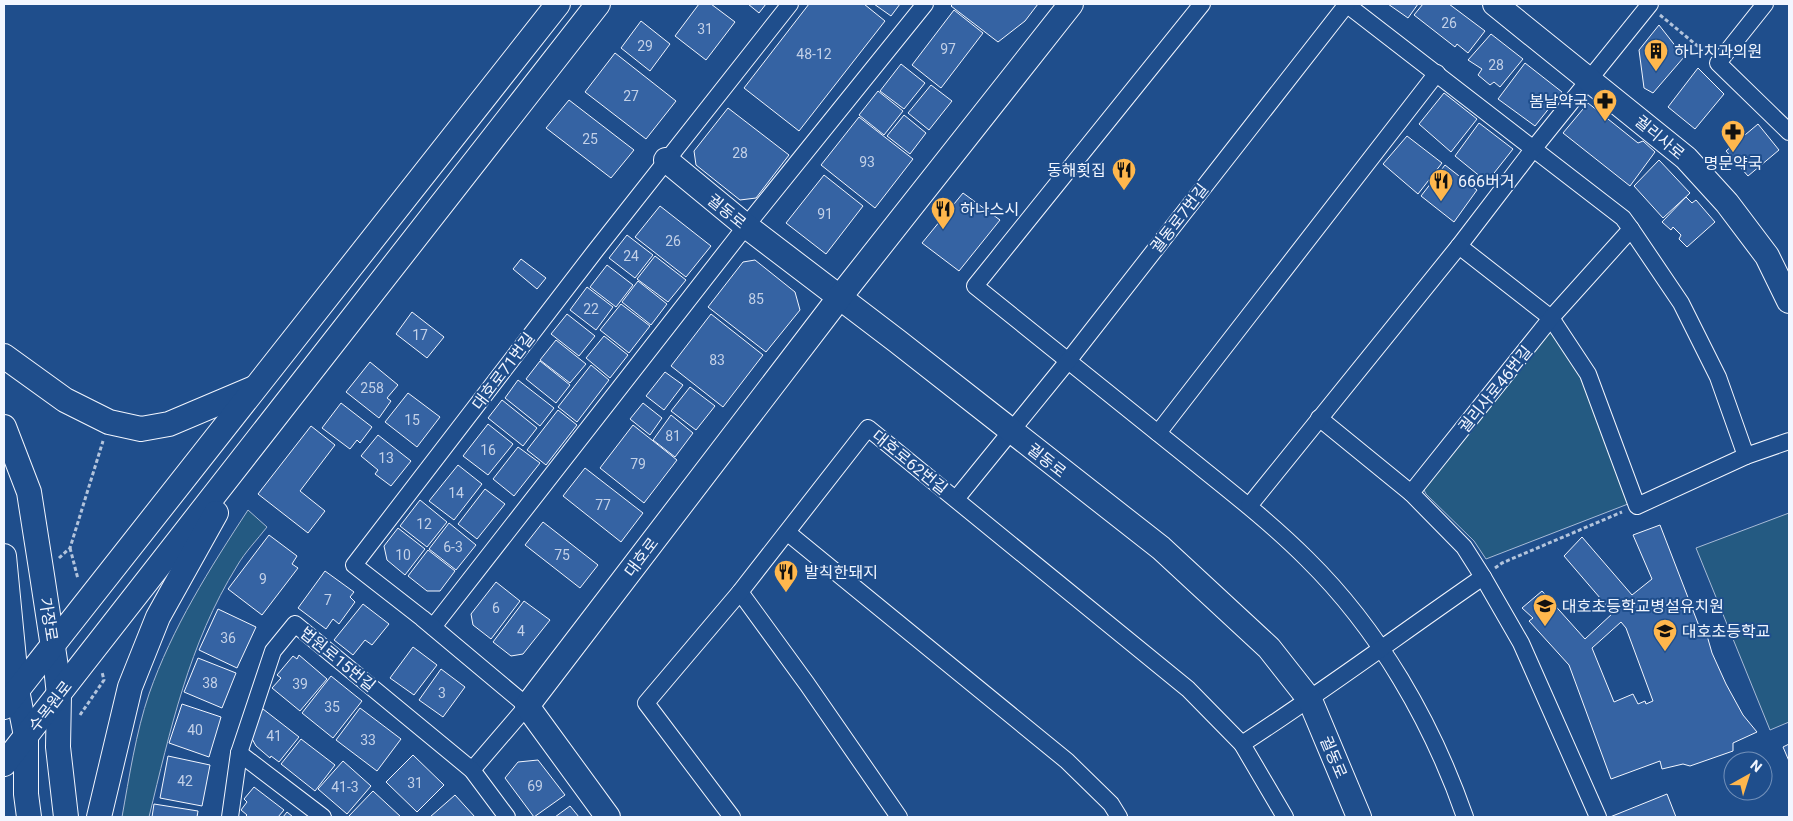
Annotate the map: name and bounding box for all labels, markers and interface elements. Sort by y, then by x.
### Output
house number: 26 [1441,15,1457,31]
house number: 31 [697,21,713,37]
house number: 29 [637,38,653,54]
building icon: 하나치과의원 [1643,38,1669,72]
house number: 97 [940,41,956,57]
place label: 하나치과의원 [1674,42,1762,61]
house number: 48-12 [796,46,832,62]
house number: 28 [1488,57,1504,73]
house number: 27 [623,88,639,104]
pharmacy icon: 봄날약국 [1592,88,1618,122]
place label: 봄날약국 [1529,92,1588,111]
street label: 궐리사로 [1631,111,1689,164]
pharmacy icon: 명문약국 [1720,119,1746,153]
house number: 25 [582,131,598,147]
house number: 28 [732,145,748,161]
house number: 93 [859,154,875,170]
place label: 명문약국 [1704,154,1762,173]
restaurant icon: 동해횟집 [1111,157,1137,191]
place label: 동해횟집 [1047,161,1106,180]
restaurant icon: 666버거 [1428,168,1454,202]
place label: 666버거 [1458,172,1514,191]
street label: 궐동로7번길 [1146,180,1212,257]
street label: 궐동로 [704,190,750,233]
restaurant icon: 하나스시 [930,196,956,230]
place label: 하나스시 [960,200,1019,219]
house number: 91 [817,206,833,222]
house number: 26 [665,233,681,249]
house number: 24 [623,248,639,264]
house number: 85 [748,291,764,307]
house number: 22 [583,301,599,317]
house number: 17 [412,327,428,343]
street label: 대호로71번길 [468,329,539,414]
street label: 궐리사로46번길 [1455,342,1536,437]
house number: 83 [709,352,725,368]
house number: 258 [360,380,384,396]
house number: 15 [404,412,420,428]
street label: 대호로62번길 [868,426,951,499]
house number: 81 [665,428,681,444]
street label: 궐동로 [1023,439,1070,482]
house number: 16 [480,442,496,458]
house number: 13 [378,450,394,466]
house number: 79 [630,456,646,472]
house number: 14 [448,485,464,501]
house number: 77 [595,497,611,513]
house number: 12 [416,516,432,532]
street label: 대호로 [621,534,662,581]
house number: 6-3 [443,539,463,555]
house number: 10 [395,547,411,563]
house number: 75 [554,547,570,563]
restaurant icon: 발칙한돼지 [773,559,799,593]
place label: 발칙한돼지 [804,563,878,582]
house number: 9 [259,571,267,587]
house number: 7 [324,592,332,608]
school or university icon: 대호초등학교병설유치원 [1532,593,1558,627]
street label: 가장로 [36,596,61,643]
place label: 대호초등학교병설유치원 [1562,597,1724,616]
house number: 6 [492,600,500,616]
school or university icon: 대호초등학교 [1652,618,1678,652]
place label: 대호초등학교 [1682,622,1770,641]
street label: 법원로15번길 [296,623,379,696]
house number: 4 [517,623,525,639]
house number: 36 [220,630,236,646]
house number: 38 [202,675,218,691]
house number: 39 [292,676,308,692]
street label: 수목원로 [25,677,76,735]
house number: 3 [438,685,446,701]
house number: 35 [324,699,340,715]
house number: 40 [187,722,203,738]
house number: 41 [266,728,282,744]
house number: 33 [360,732,376,748]
street label: 궐동로 [1316,733,1351,781]
north arrow [1723,751,1773,801]
text: N [1747,757,1765,775]
house number: 42 [177,773,193,789]
house number: 31 [407,775,423,791]
house number: 69 [527,778,543,794]
house number: 41-3 [331,779,359,795]

